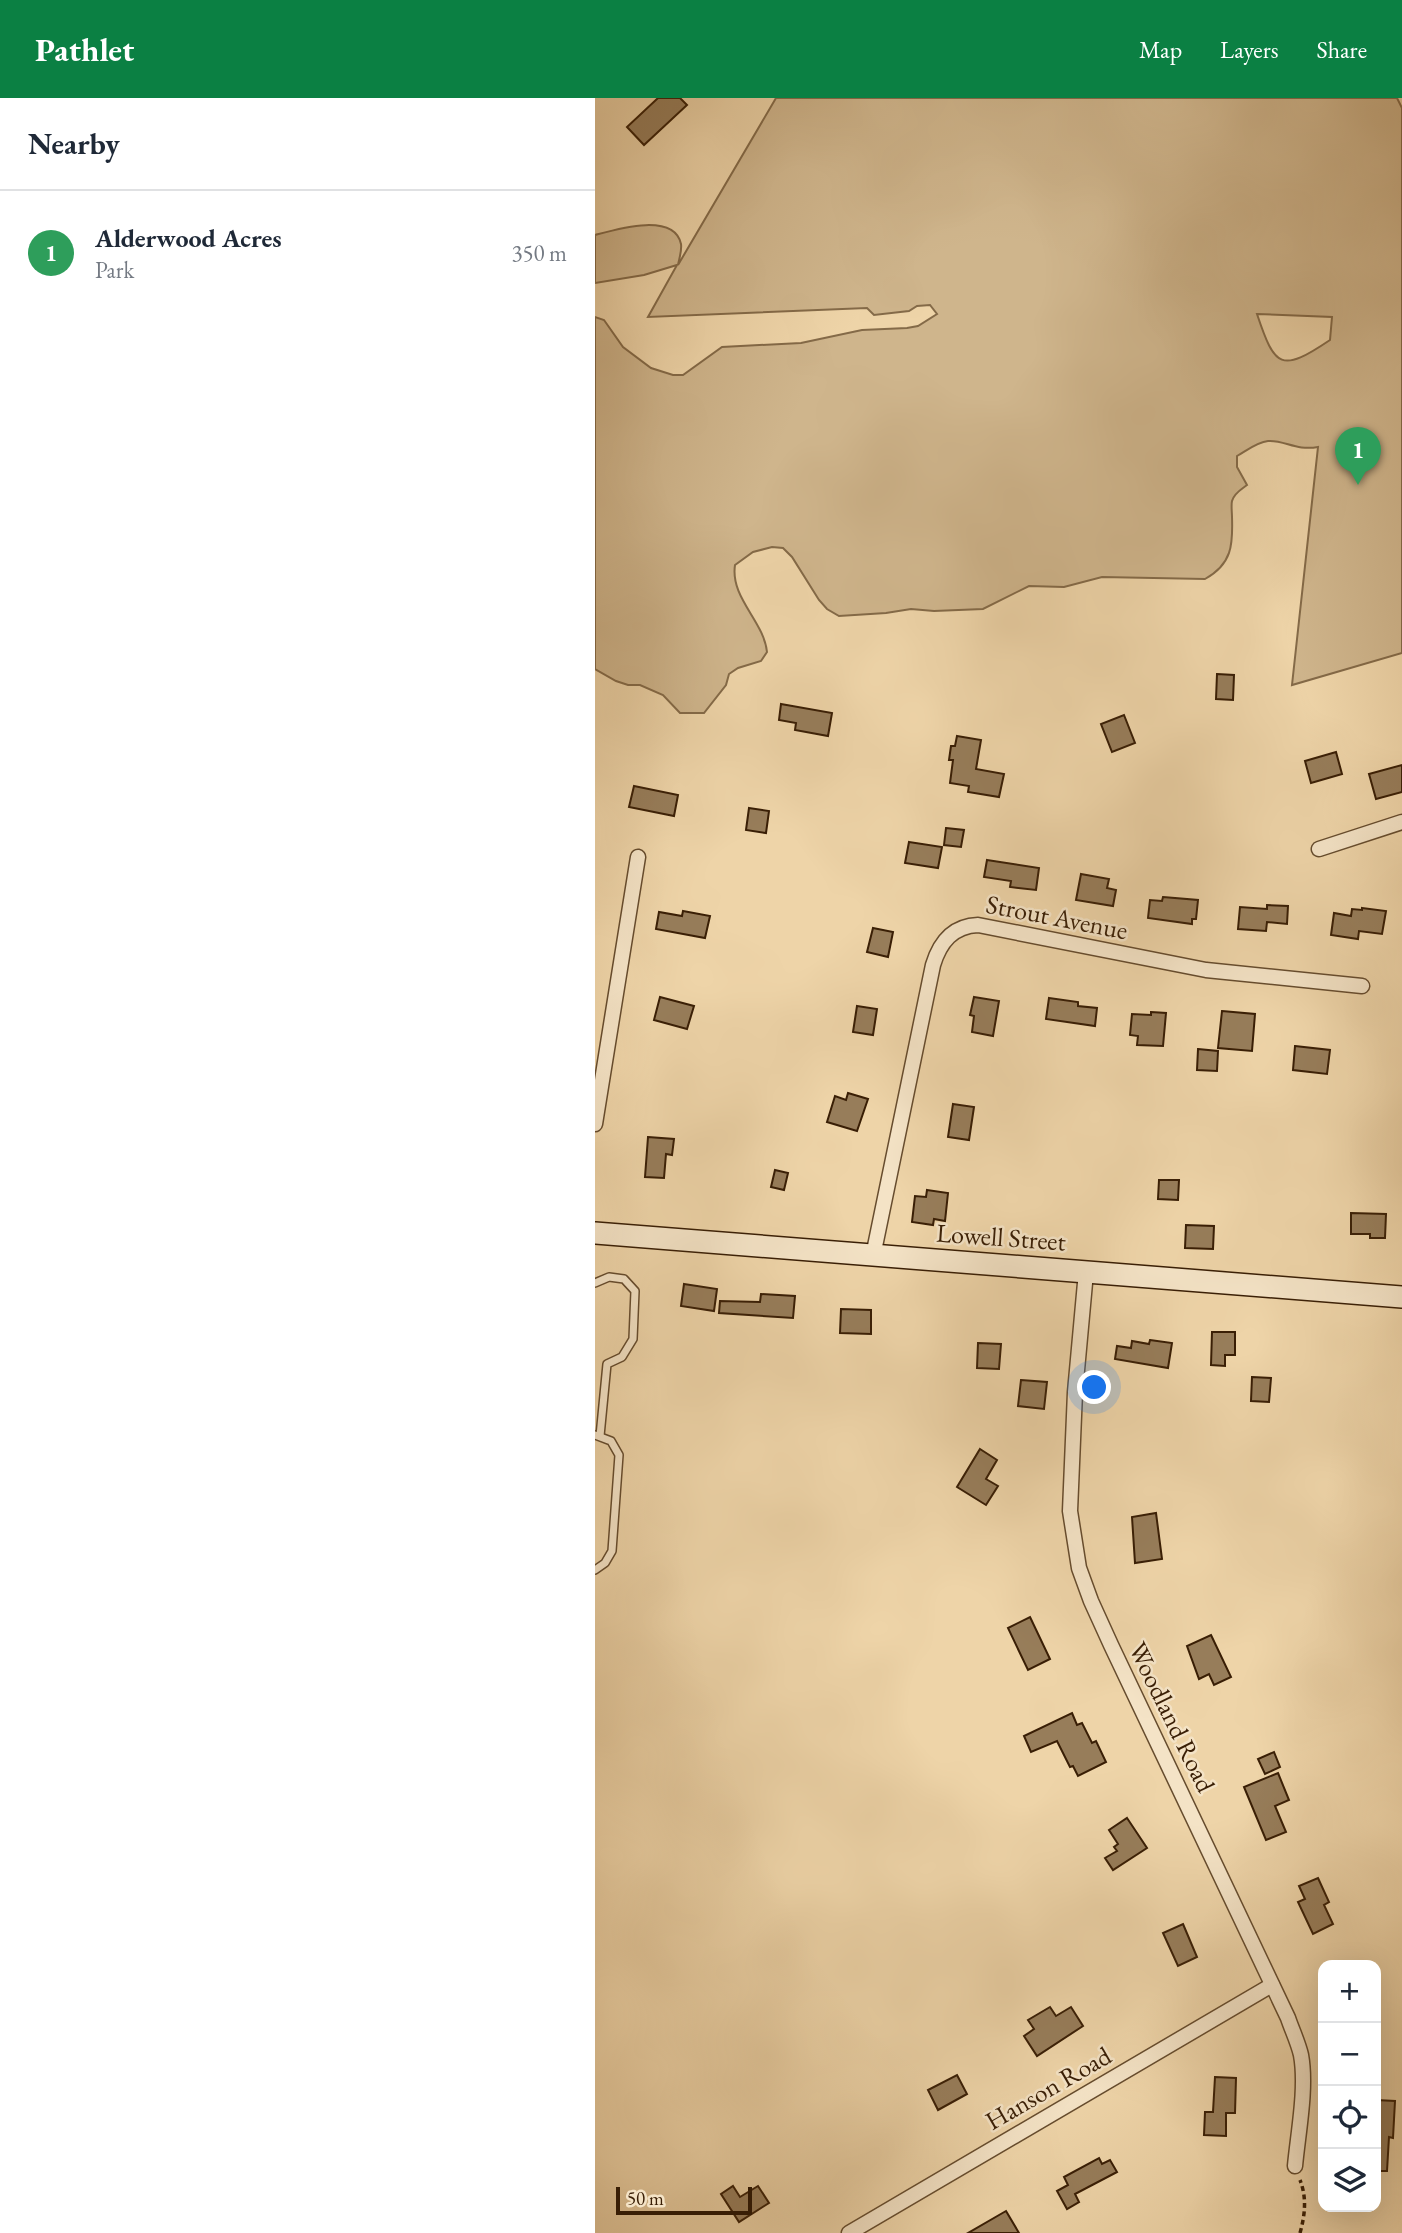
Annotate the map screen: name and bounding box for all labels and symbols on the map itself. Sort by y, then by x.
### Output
pin: 1 [1335,427,1381,485]
street label: Strout Avenue [983,887,1131,947]
street label: Lowell Street [935,1216,1067,1258]
your location [1077,1370,1111,1404]
street label: Woodland Road [1121,1636,1223,1799]
street label: Hanson Road [979,2038,1118,2138]
scale bar [616,2184,753,2216]

